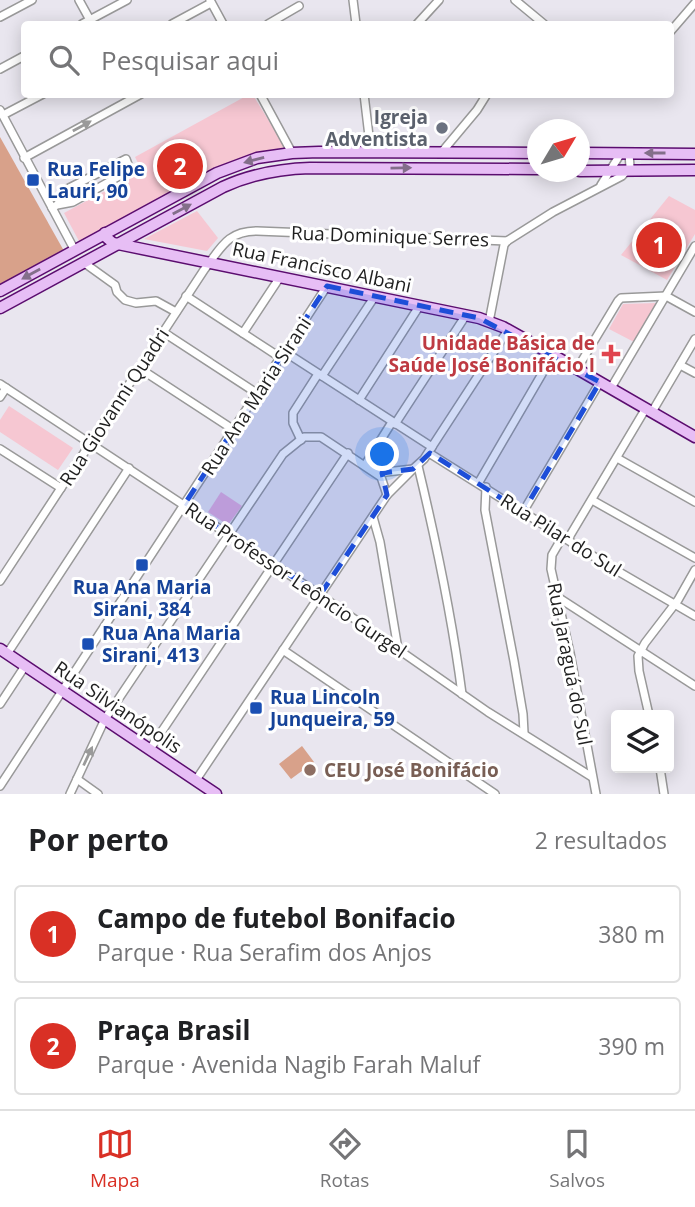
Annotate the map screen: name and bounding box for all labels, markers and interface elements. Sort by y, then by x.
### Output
search box [21,21,674,98]
icon: search [45,41,83,79]
text: Pesquisar aqui [101,42,279,78]
place label: Igreja Adventista [325,104,428,152]
north arrow [527,119,590,182]
one-way arrow [73,120,92,132]
marker: Igreja Adventista [434,120,450,136]
pin: 2 [157,140,203,192]
one-way arrow [644,147,666,159]
one-way arrow [243,155,265,166]
place label: Rua Felipe Lauri, 90 [47,156,145,204]
one-way arrow [391,162,413,174]
marker: Rua Felipe Lauri, 90 [25,172,41,188]
one-way arrow [173,203,192,215]
pin: 1 [636,219,682,271]
street label: Rua Dominique Serres [291,220,489,252]
street label: Rua Francisco Albani [230,235,414,299]
one-way arrow [20,267,40,279]
street label: Rua Ana Maria Sirani [195,312,317,480]
street label: Rua Giovanni Quadri [53,323,175,491]
place label: Unidade Básica de Saúde José Bonifácio I [389,330,595,378]
marker: Unidade Básica de Saúde José Bonifácio I [601,344,621,364]
your location [365,437,399,471]
street label: Rua Pilar do Sul [496,487,626,583]
street label: Rua Professor Leôncio Gurgel [180,496,412,664]
marker: Rua Ana Maria Sirani, 384 [134,557,150,573]
place label: Rua Ana Maria Sirani, 384 [73,574,211,622]
street label: Rua Jaraguá do Sul [541,580,599,748]
place label: Rua Ana Maria Sirani, 413 [102,620,241,668]
marker: Rua Ana Maria Sirani, 413 [80,636,96,652]
street label: Rua Silvianópolis [49,655,187,759]
place label: Rua Lincoln Junqueira, 59 [268,684,395,732]
marker: Rua Lincoln Junqueira, 59 [248,700,264,716]
map controls [611,710,674,773]
button: layers [611,710,674,773]
one-way arrow [82,746,93,766]
place label: CEU José Bonifácio [324,757,499,783]
marker: CEU José Bonifácio [302,762,318,778]
text: Por perto [28,819,169,860]
text: 2 resultados [535,824,667,856]
text: Campo de futebol Bonifacio [97,900,455,936]
text: 1 [46,918,60,950]
text: 380 m [598,918,665,950]
text: Parque · Rua Serafim dos Anjos [97,936,432,968]
text: Praça Brasil [97,1012,250,1048]
text: 2 [46,1030,60,1062]
text: 390 m [598,1030,665,1062]
text: Parque · Avenida Nagib Farah Maluf [97,1048,480,1080]
tab: Mapa [90,1125,140,1193]
tab: Rotas [320,1125,369,1193]
tab: Salvos [549,1125,605,1193]

